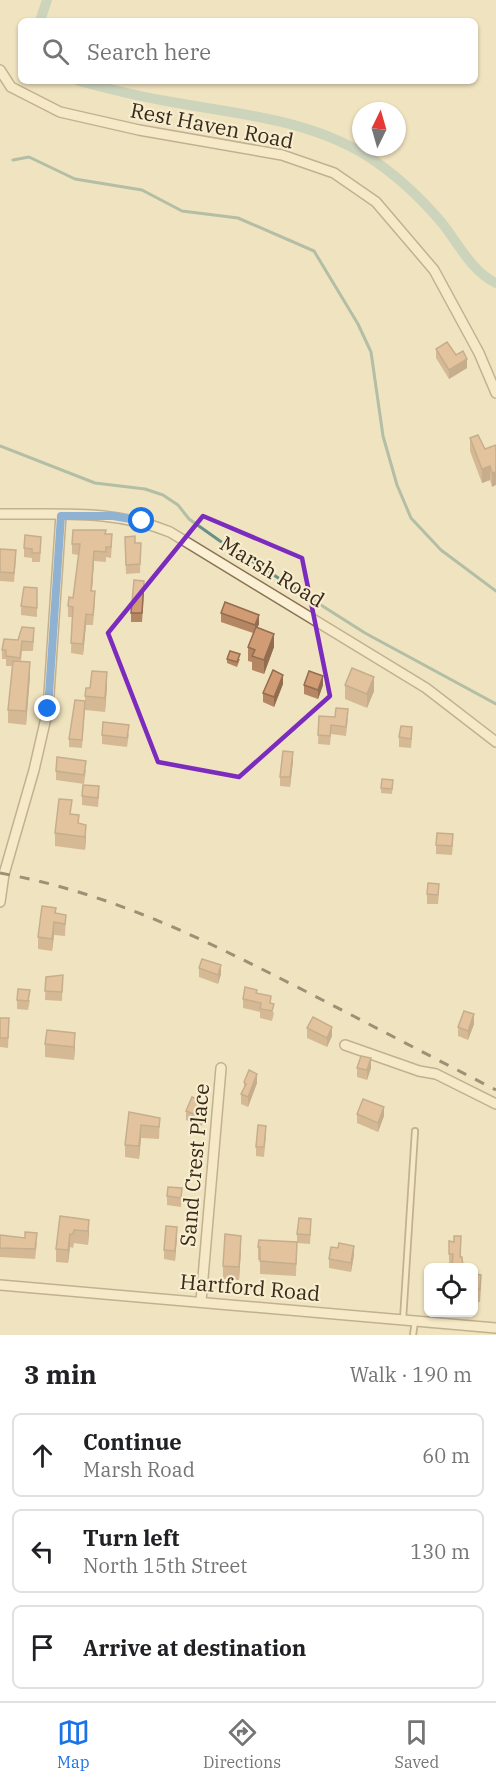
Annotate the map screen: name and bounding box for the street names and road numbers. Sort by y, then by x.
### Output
street label: Rest Haven Road [128,95,296,155]
street label: Marsh Road [215,529,330,613]
street label: Sand Crest Place [173,1082,215,1248]
street label: Hartford Road [179,1267,322,1307]

